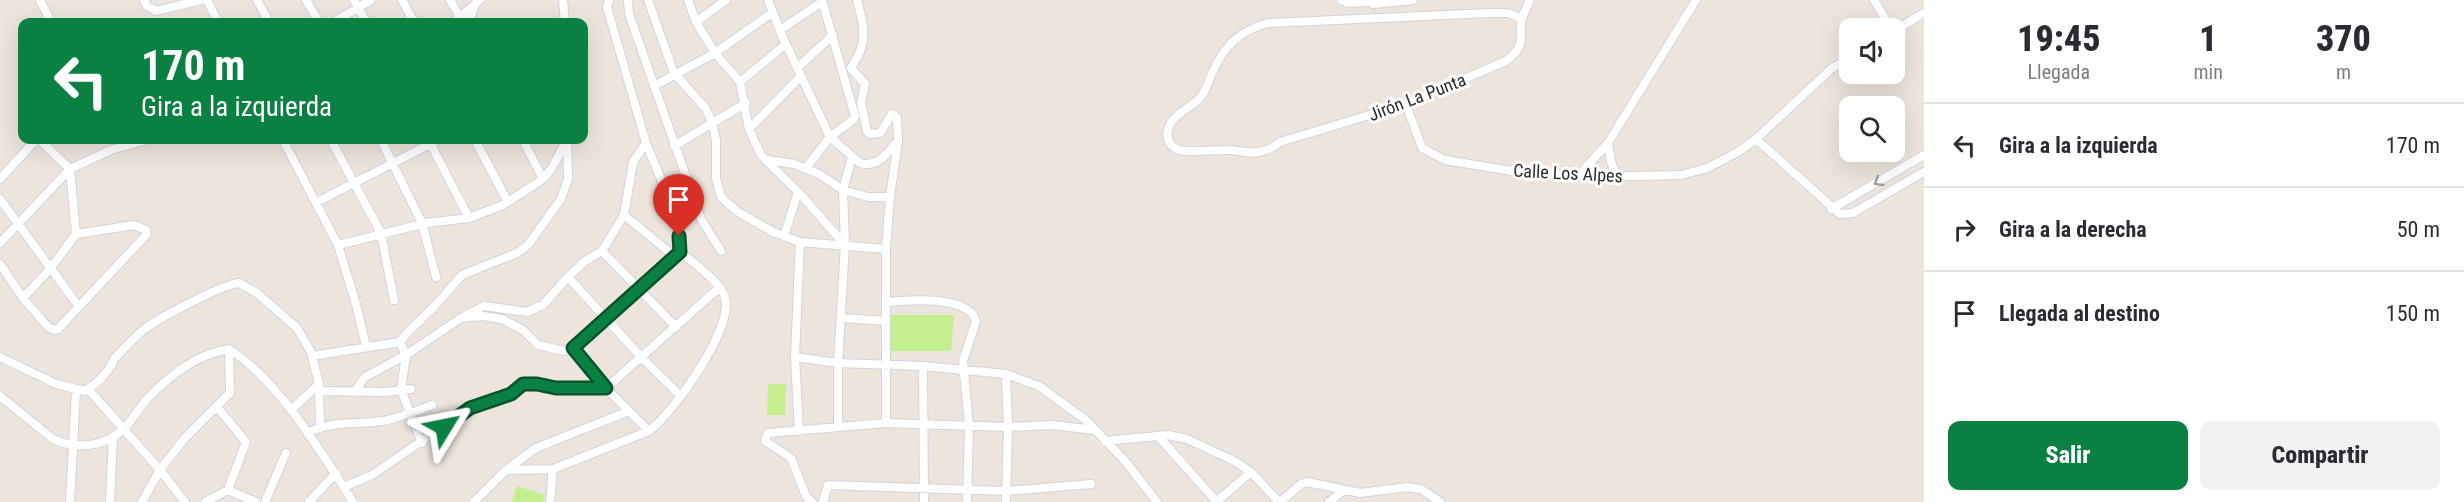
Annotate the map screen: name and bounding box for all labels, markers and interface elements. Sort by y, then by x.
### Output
map controls [1839,18,1905,162]
button: sound [1839,18,1905,84]
text: 19:45 [2017,18,2100,60]
text: 1 [2199,18,2217,60]
text: 370 [2316,18,2371,60]
text: 170 m [141,41,246,90]
icon: left [42,42,120,120]
text: Llegada [2028,60,2090,84]
text: min [2194,60,2223,84]
text: m [2336,60,2351,84]
street label: Jirón La Punta [1365,69,1469,125]
text: Gira a la izquierda [141,91,332,123]
button: search [1839,96,1905,162]
icon: left [1948,129,1981,162]
text: Gira a la izquierda [1999,133,2158,158]
text: 170 m [2386,133,2440,158]
street label: Calle Los Alpes [1513,160,1623,186]
pin [653,174,704,236]
one-way arrow [1874,175,1884,186]
icon: arrive [662,183,695,216]
icon: right [1948,213,1981,246]
text: Gira a la derecha [1999,217,2147,242]
text: 50 m [2397,217,2440,242]
icon: arrive [1948,297,1981,330]
text: Llegada al destino [1999,301,2160,326]
text: 150 m [2386,301,2440,326]
position arrow [412,395,476,459]
button: Salir [1948,421,2188,490]
button: Compartir [2200,421,2440,490]

